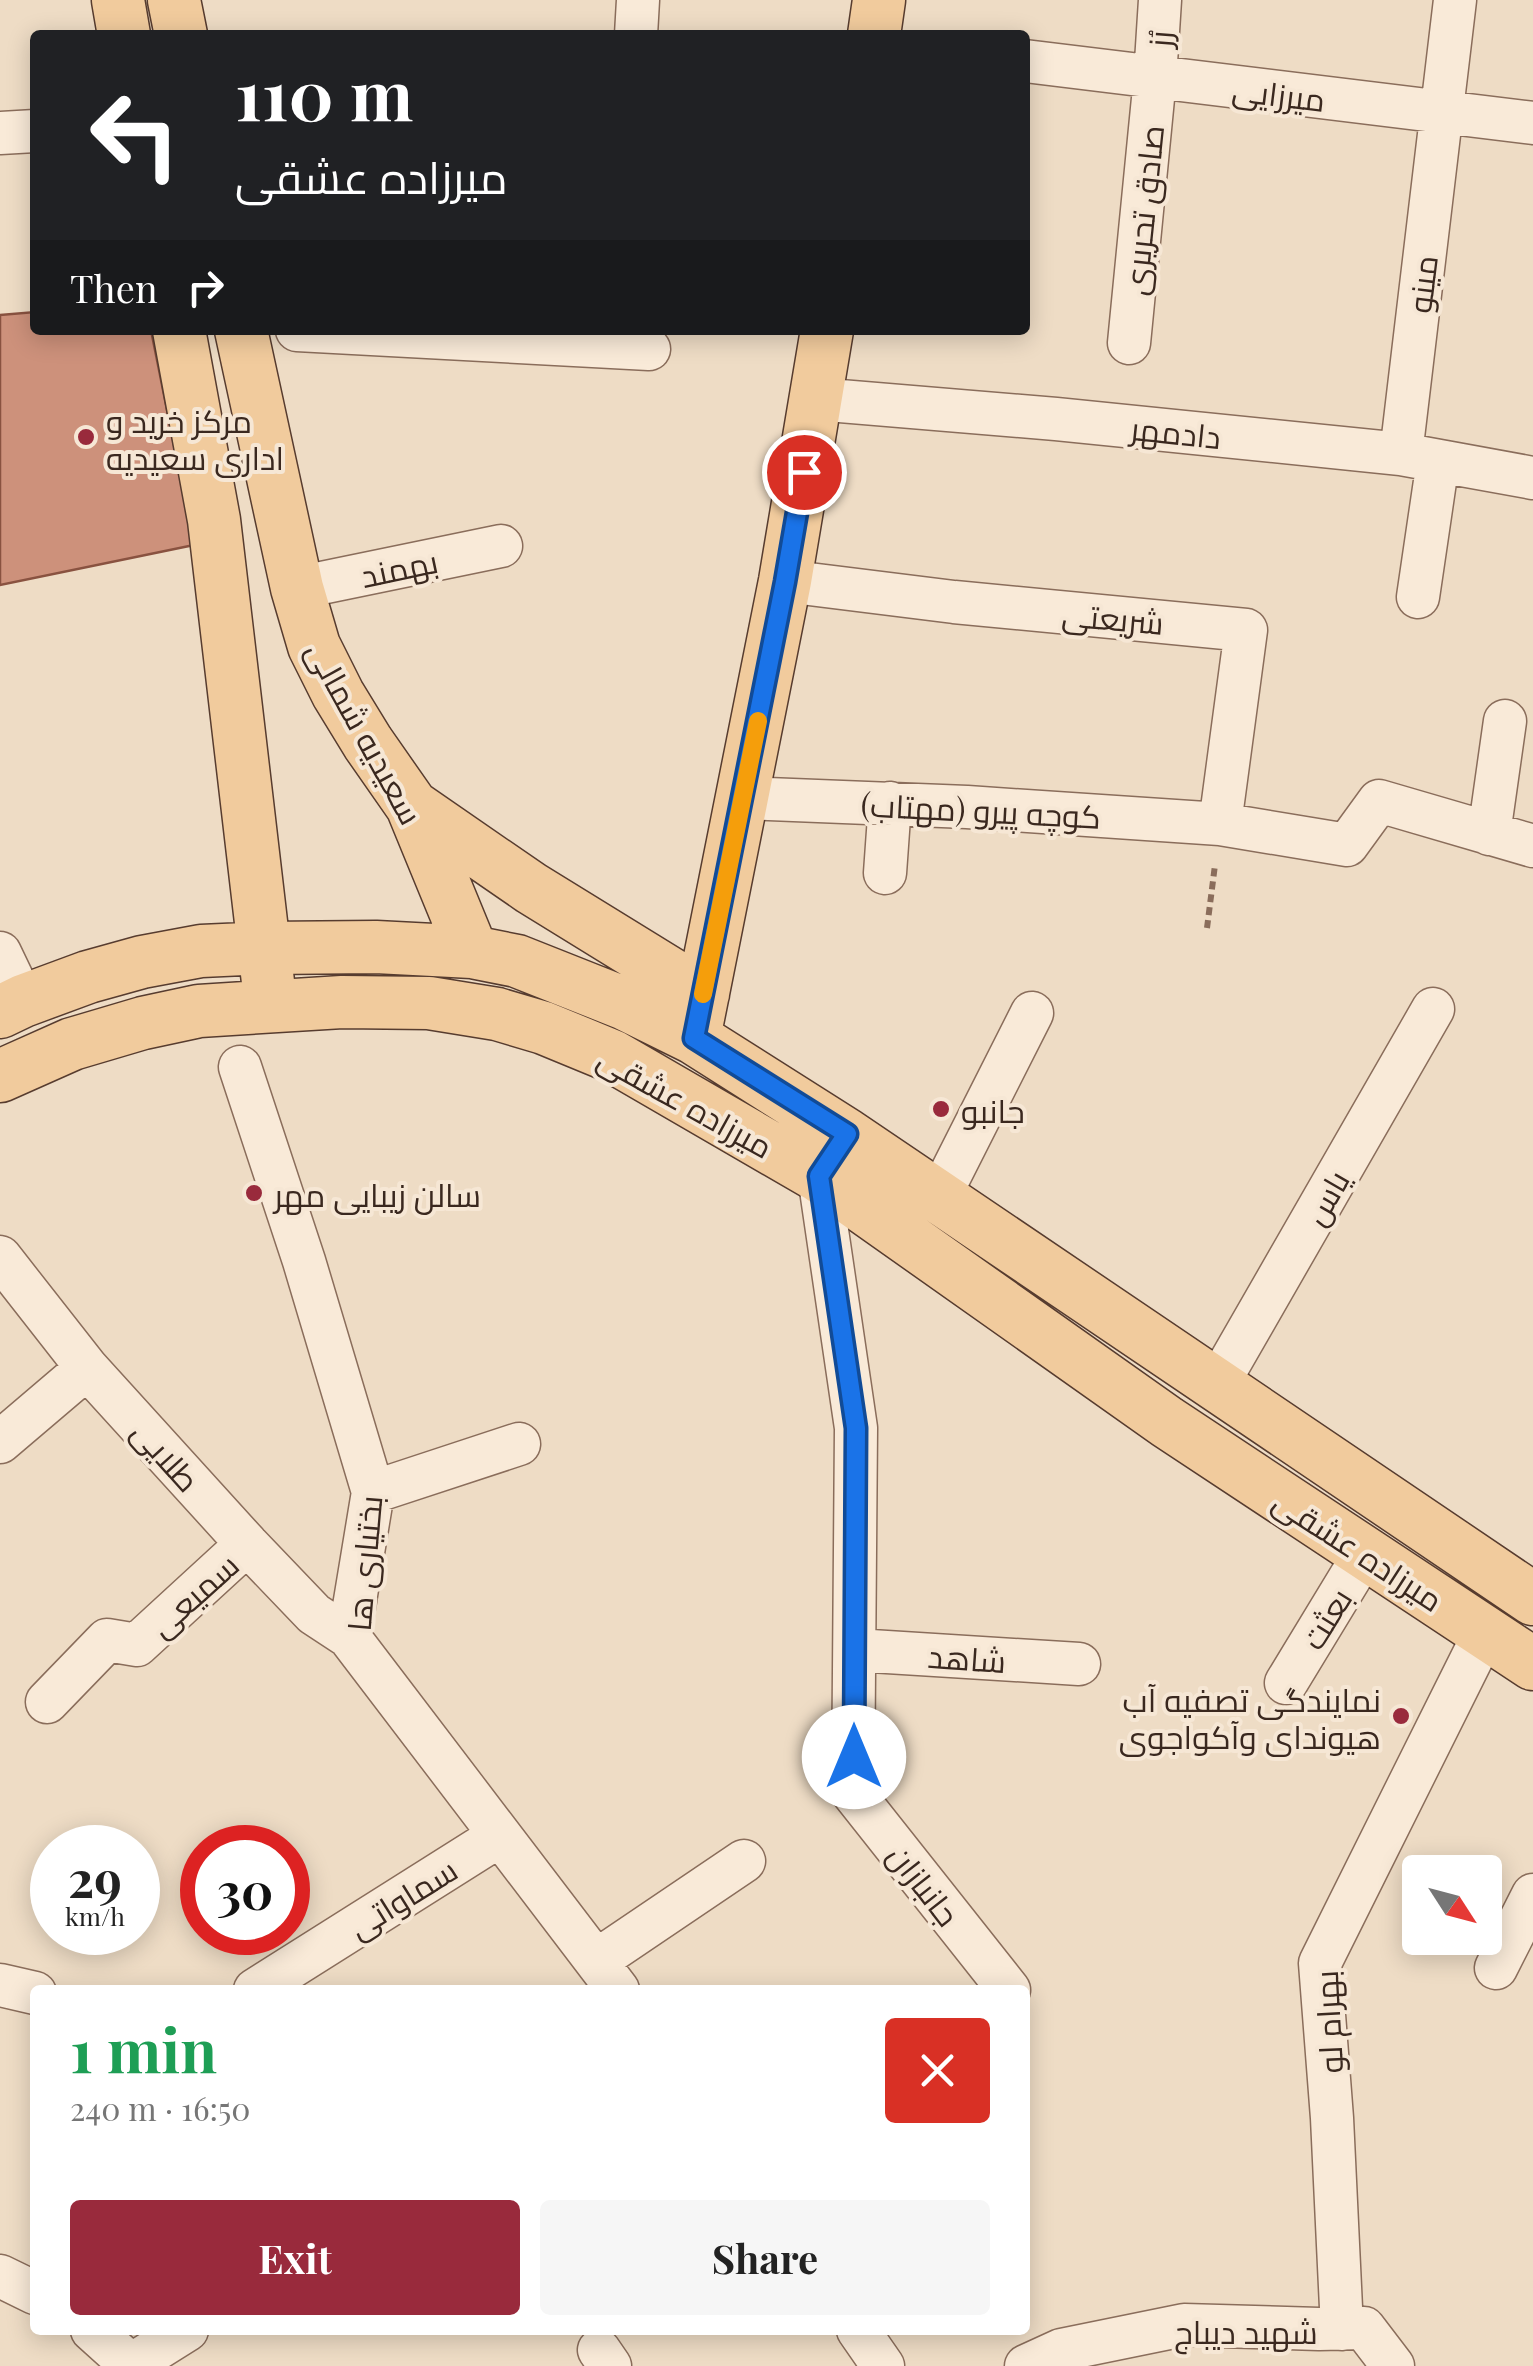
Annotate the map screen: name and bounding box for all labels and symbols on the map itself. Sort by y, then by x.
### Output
street label: رُز [1136,29,1180,51]
street label: میرزایی [1230,66,1328,120]
street label: صادق تحریری [1112,123,1173,297]
street label: مینو [1396,253,1446,315]
place label: مرکز خرید و اداری سعیدیه [106,398,284,478]
street label: دادمهر [1127,405,1223,457]
marker: مرکز خرید و اداری سعیدیه [75,426,97,448]
pin [762,430,847,515]
street label: بهمند [356,538,442,596]
street label: شریعتی [1060,591,1166,643]
street label: سعیدیه شمالی [298,633,434,831]
street label: کوچه پیرو (مهتاب) [860,781,1102,839]
street label: میرزاده عشقی [591,1035,781,1167]
place label: جانبو [961,1088,1025,1131]
marker: جانبو [930,1098,952,1120]
street label: یاس [1292,1161,1358,1232]
place label: سالن زیبایی مهر [272,1172,481,1215]
marker: سالن زیبایی مهر [243,1182,265,1204]
street label: طلایی [124,1410,210,1500]
street label: میرزاده عشقی [1266,1478,1452,1620]
street label: بختیاری ها [336,1493,390,1633]
street label: سمیعی [139,1543,247,1645]
street label: بعثت [1290,1579,1360,1657]
street label: شاهد [926,1633,1008,1681]
place label: نمایندگی تصفیه آب هیوندای وآکواجوی [1119,1677,1381,1757]
position arrow [802,1705,906,1809]
marker: نمایندگی تصفیه آب هیوندای وآکواجوی [1390,1705,1412,1727]
speed limit sign: 30 [180,1825,310,1955]
street label: جانبازان [879,1834,971,1934]
street label: سماواتی [340,1847,464,1947]
north arrow [1402,1855,1502,1955]
street label: بهرام لو [1303,1969,1354,2075]
street label: شهید دیباج [1174,2309,1318,2355]

